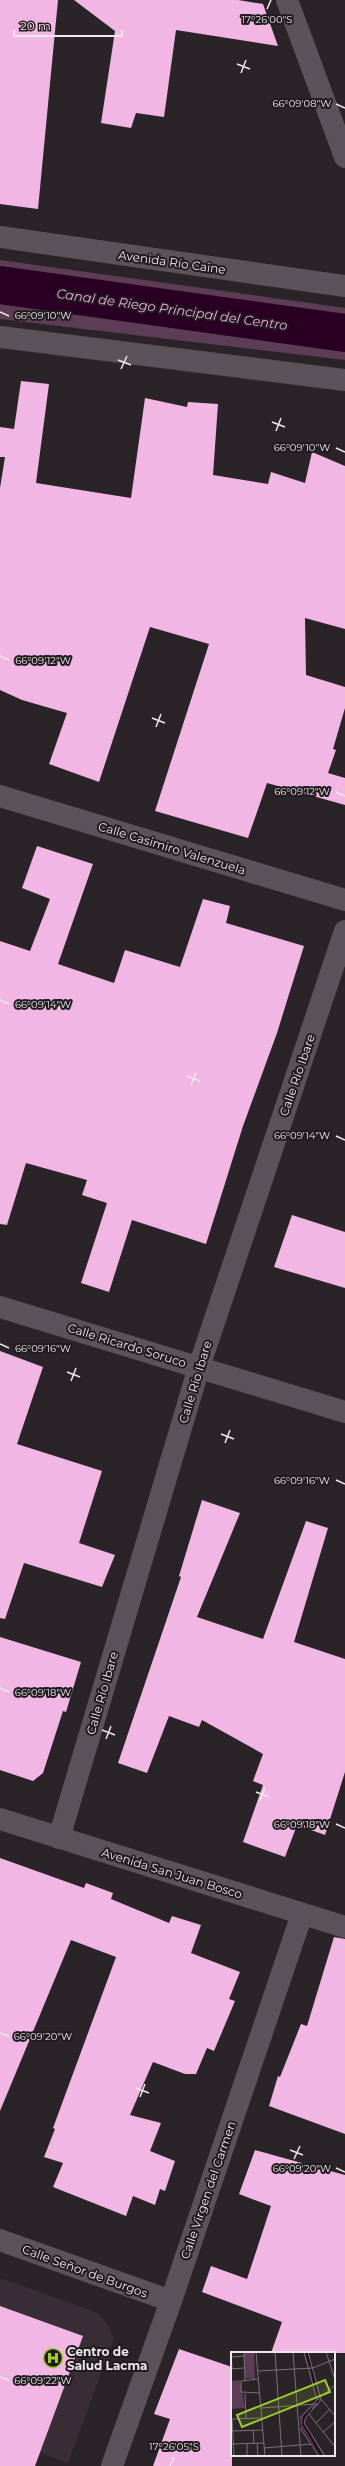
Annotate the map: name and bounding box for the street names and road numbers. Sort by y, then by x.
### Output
street label: Avenida Río Caine [117,247,227,277]
street label: Calle Casimiro Valenzuela [96,818,248,878]
street label: Calle Río Ibare [276,1032,318,1118]
street label: Calle Ricardo Soruco [66,1320,188,1370]
street label: Calle Río Ibare [175,1339,215,1425]
street label: Calle Río Ibare [83,1650,121,1736]
street label: Avenida San Juan Bosco [100,1844,244,1902]
street label: Calle Virgen del Carmen [177,2119,239,2261]
street label: Calle Señor de Burgos [20,2241,150,2301]

